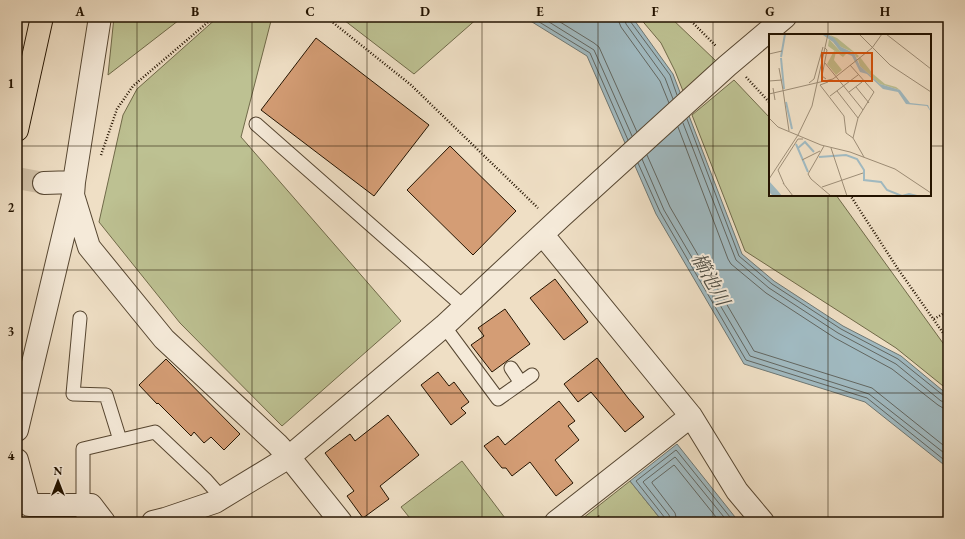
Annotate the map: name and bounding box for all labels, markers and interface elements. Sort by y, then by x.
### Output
text: A [74,3,85,20]
text: B [191,3,199,20]
text: C [305,3,315,20]
text: D [420,3,430,20]
text: E [536,3,544,20]
text: F [651,3,659,20]
text: G [765,3,775,20]
text: H [880,3,891,20]
inset map [769,34,931,196]
text: 1 [8,75,15,92]
text: 2 [8,199,15,216]
water label: 櫛池川 [686,248,736,312]
text: 3 [8,323,15,340]
text: 4 [8,447,15,464]
north arrow [38,461,78,501]
text: N [54,464,63,478]

